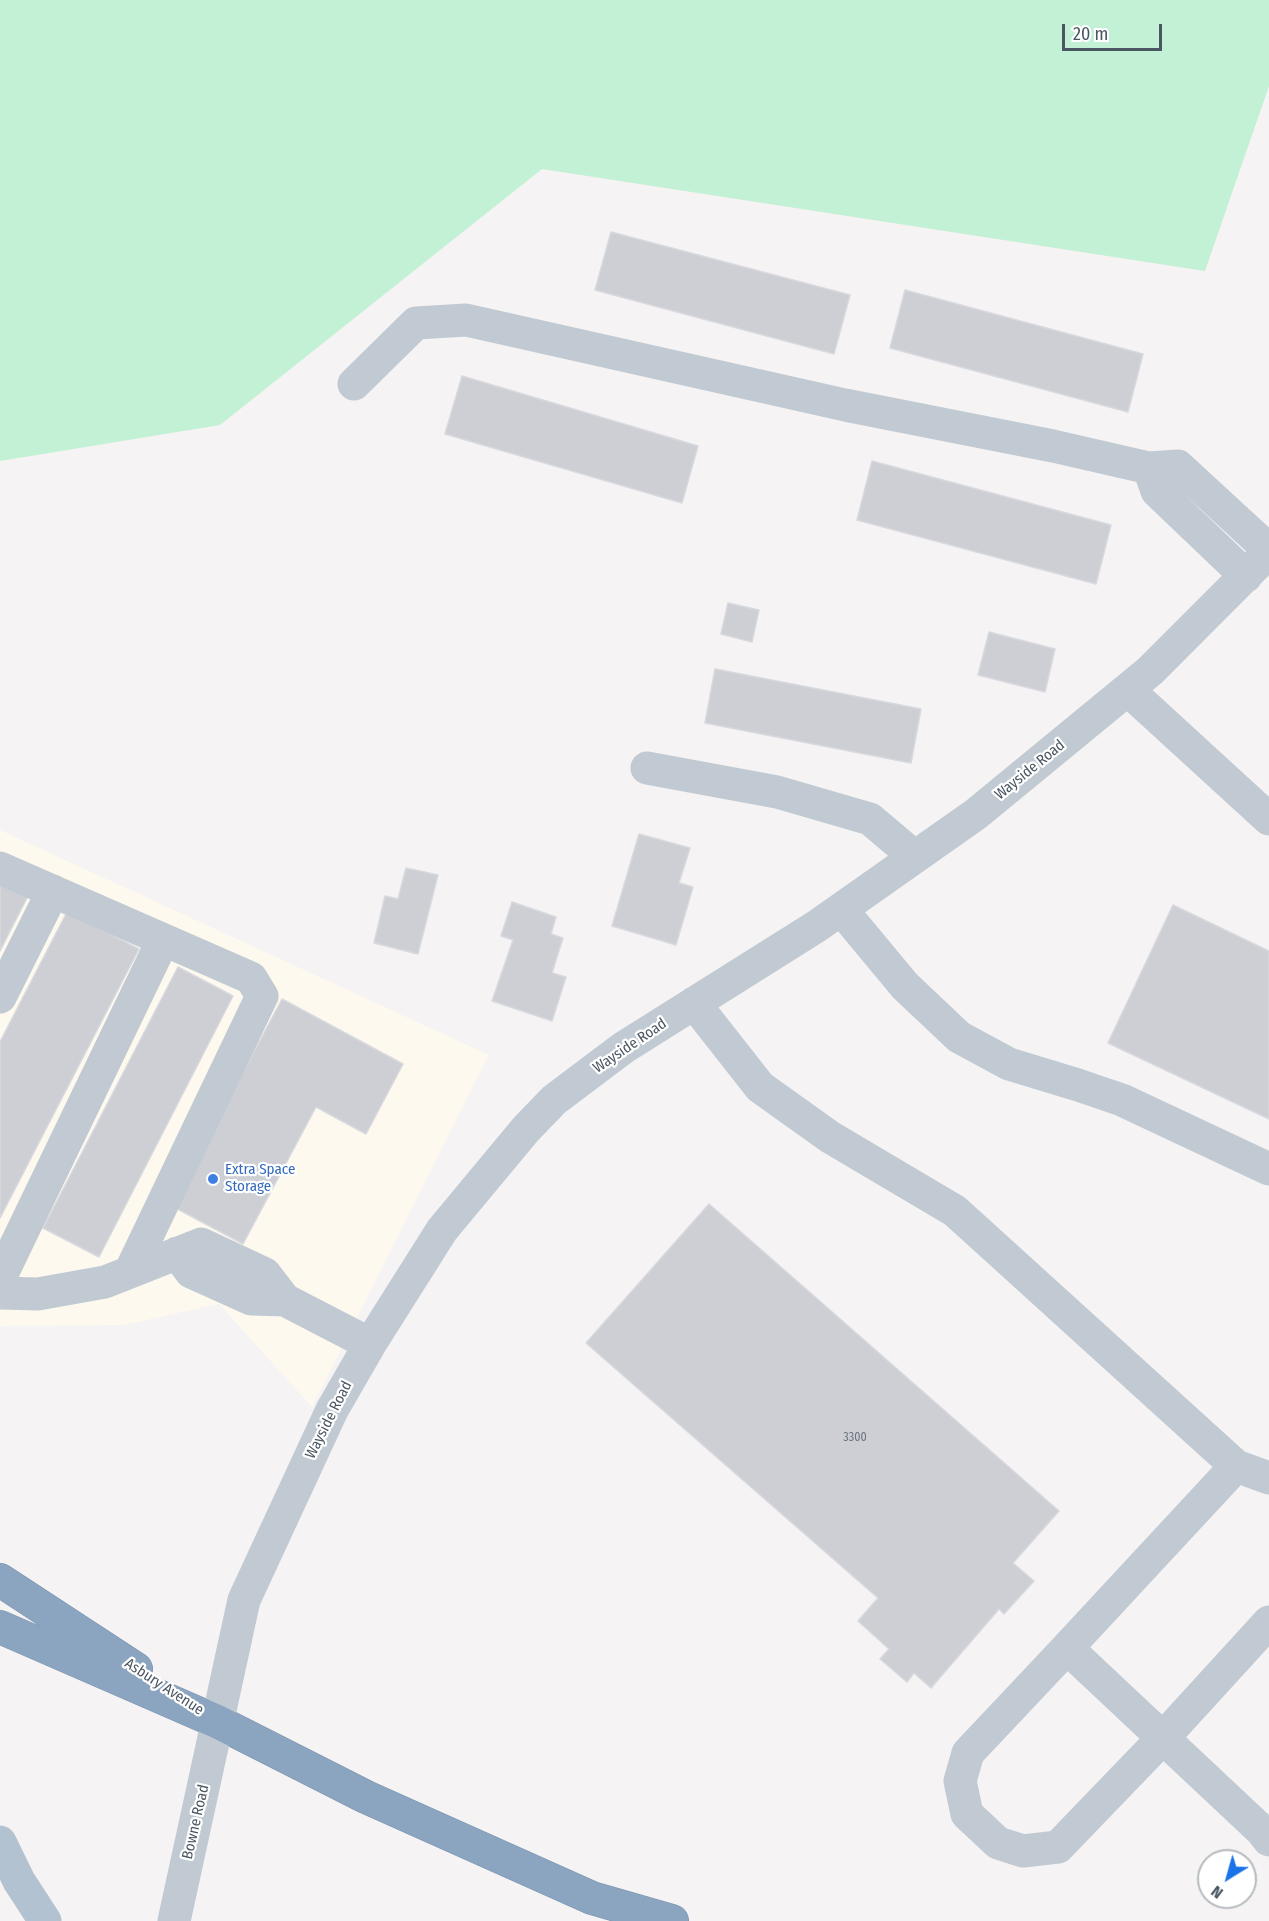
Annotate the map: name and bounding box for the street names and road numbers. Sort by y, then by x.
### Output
street label: Wayside Road [991,736,1069,804]
street label: Wayside Road [590,1015,670,1077]
street label: Wayside Road [302,1378,356,1462]
street label: Asbury Avenue [121,1655,207,1719]
street label: Bowne Road [179,1783,213,1861]

